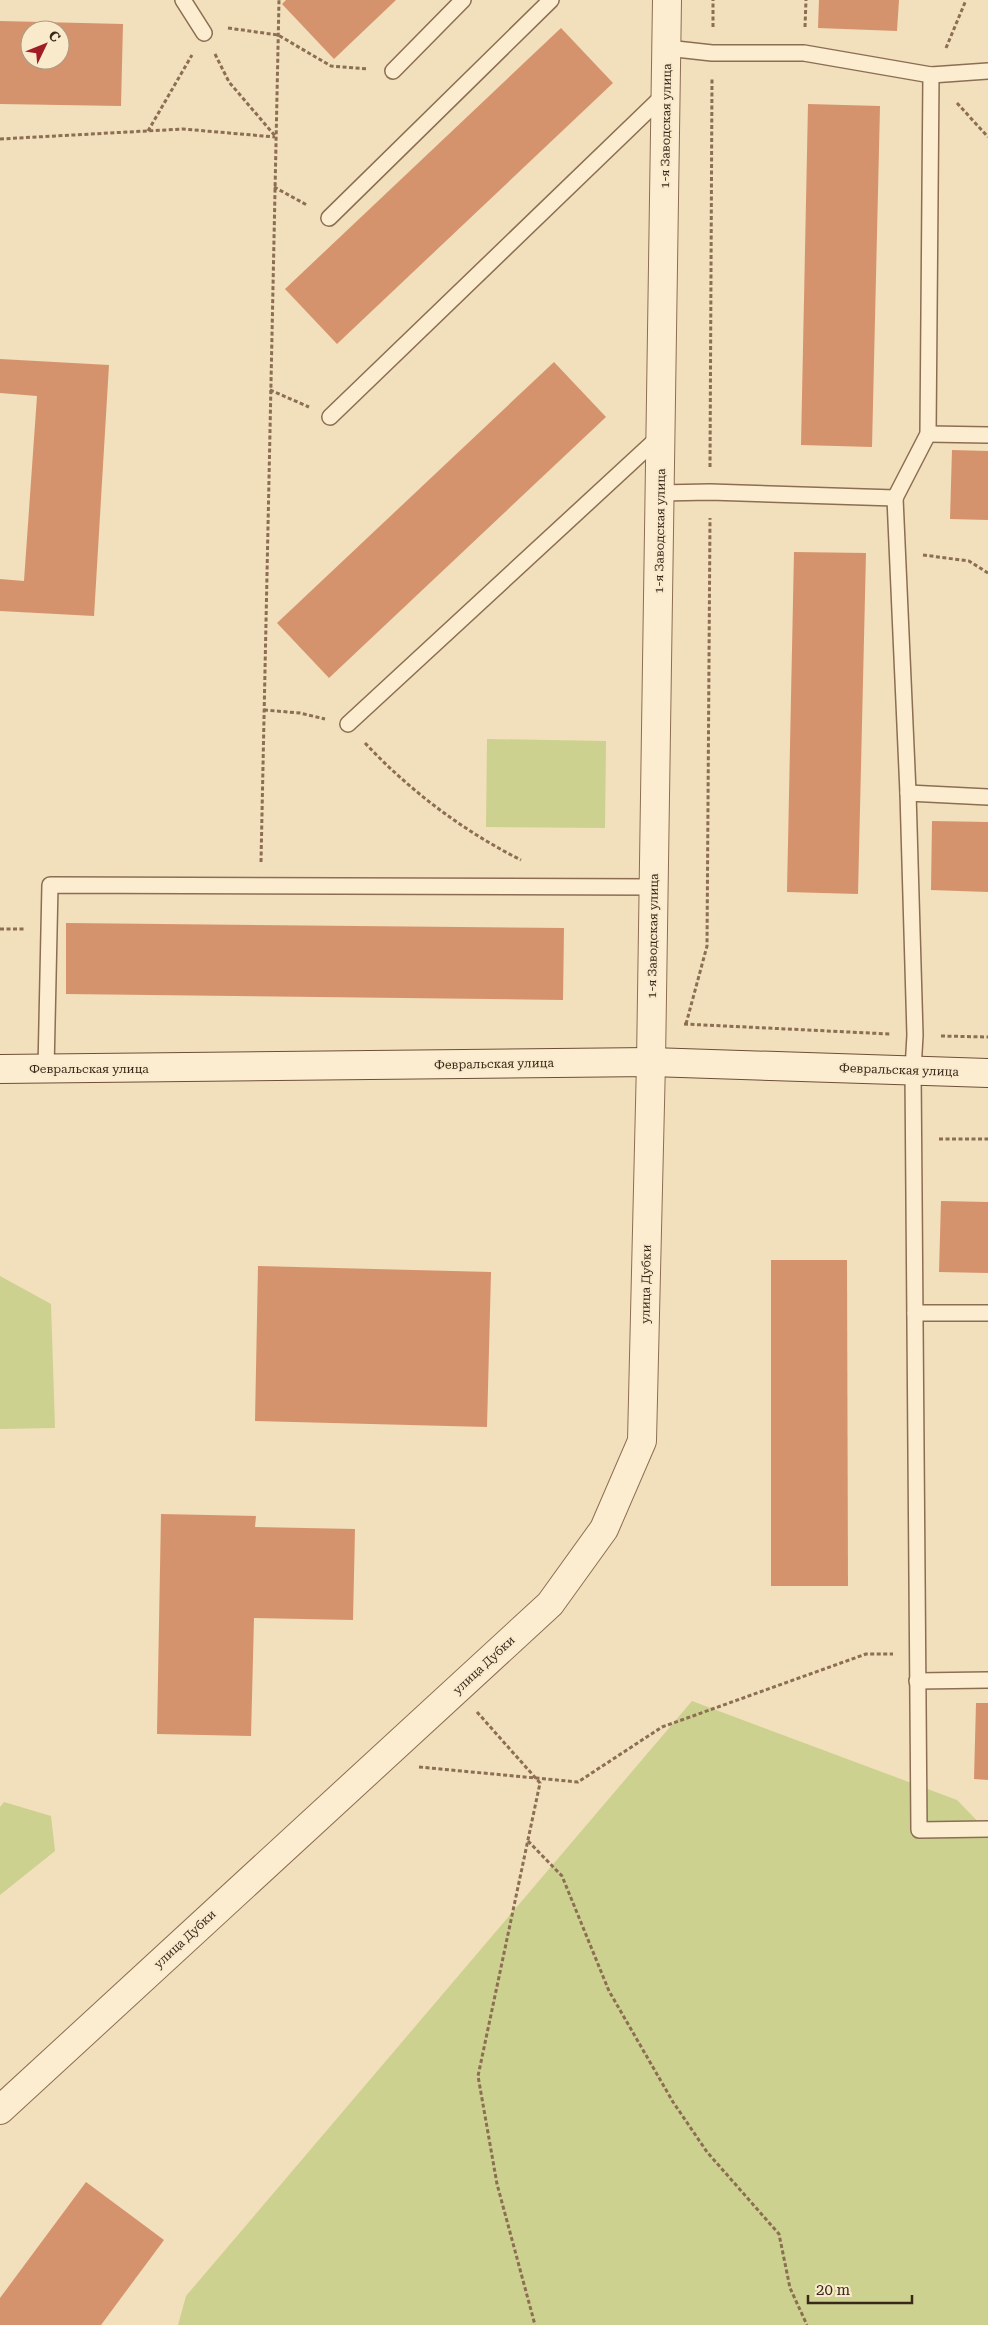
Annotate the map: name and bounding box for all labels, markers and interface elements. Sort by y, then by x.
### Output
north arrow [20,20,70,70]
text: С [45,27,64,45]
street label: 1-я Заводская улица [658,63,674,189]
street label: 1-я Заводская улица [652,468,668,594]
street label: 1-я Заводская улица [645,873,661,999]
street label: Февральская улица [434,1056,554,1072]
street label: Февральская улица [839,1061,960,1079]
street label: Февральская улица [29,1062,149,1076]
street label: улица Дубки [638,1244,654,1324]
street label: улица Дубки [450,1633,518,1697]
street label: улица Дубки [151,1907,219,1971]
scale bar [808,2272,912,2304]
text: 20 m [816,2281,851,2299]

